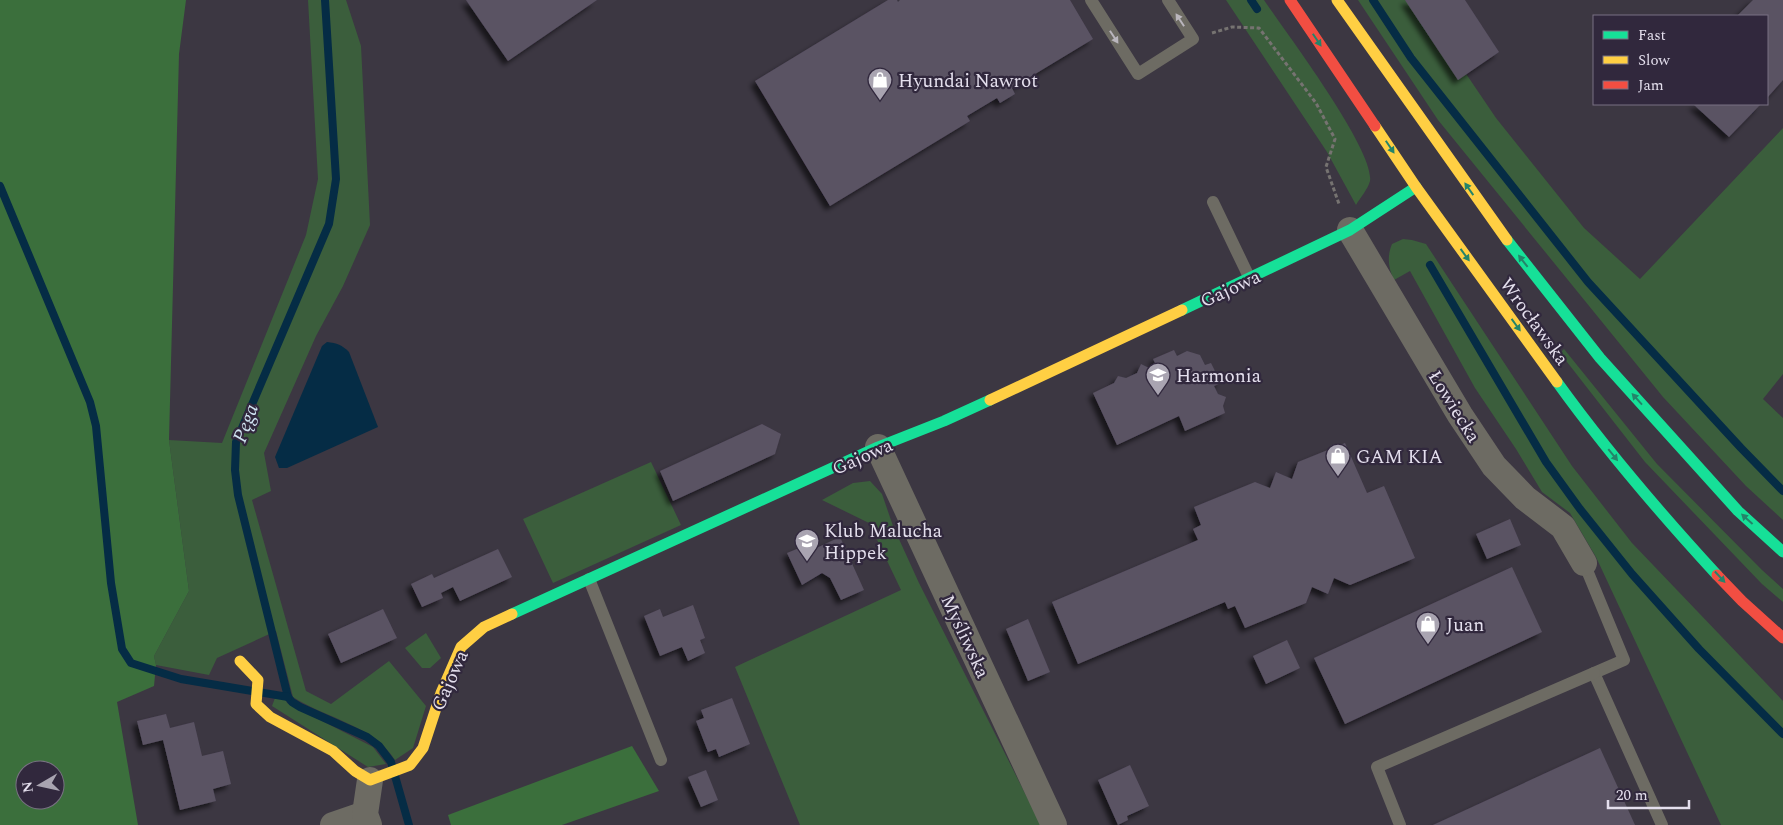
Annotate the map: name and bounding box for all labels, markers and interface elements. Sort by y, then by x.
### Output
one-way arrow [1176,13,1185,26]
legend [1593,15,1768,105]
text: Fast [1638,24,1666,47]
one-way arrow [1110,30,1119,44]
one-way arrow [1312,34,1322,47]
text: Slow [1638,49,1670,72]
shop icon: Hyundai Nawrot [867,67,893,101]
place label: Hyundai Nawrot [898,67,1038,96]
text: Jam [1638,74,1664,97]
one-way arrow [1385,141,1395,154]
one-way arrow [1464,182,1474,196]
one-way arrow [1460,248,1470,262]
one-way arrow [1517,254,1528,267]
street label: Gajowa [1196,262,1266,316]
street label: Wrocławska [1492,272,1576,372]
one-way arrow [1511,318,1521,332]
school or university icon: Harmonia [1145,362,1171,396]
place label: Harmonia [1176,362,1262,391]
street label: Łowiecka [1420,365,1488,449]
one-way arrow [1631,394,1643,406]
water label: Pęga [225,400,267,447]
street label: Gajowa [828,431,898,484]
shop icon: GAM KIA [1325,443,1351,477]
place label: GAM KIA [1356,443,1443,472]
one-way arrow [1607,449,1618,461]
one-way arrow [1741,513,1753,525]
place label: Klub Malucha Hippek [824,517,943,568]
school or university icon: Klub Malucha Hippek [794,528,820,562]
one-way arrow [1714,571,1726,583]
street label: Myśliwska [933,590,997,684]
shop icon: Juan [1415,611,1441,645]
place label: Juan [1446,611,1484,640]
street label: Gajowa [424,645,477,716]
north arrow [15,760,65,810]
scale bar [1608,778,1689,810]
text: N [16,780,39,794]
text: 20 m [1616,784,1648,807]

